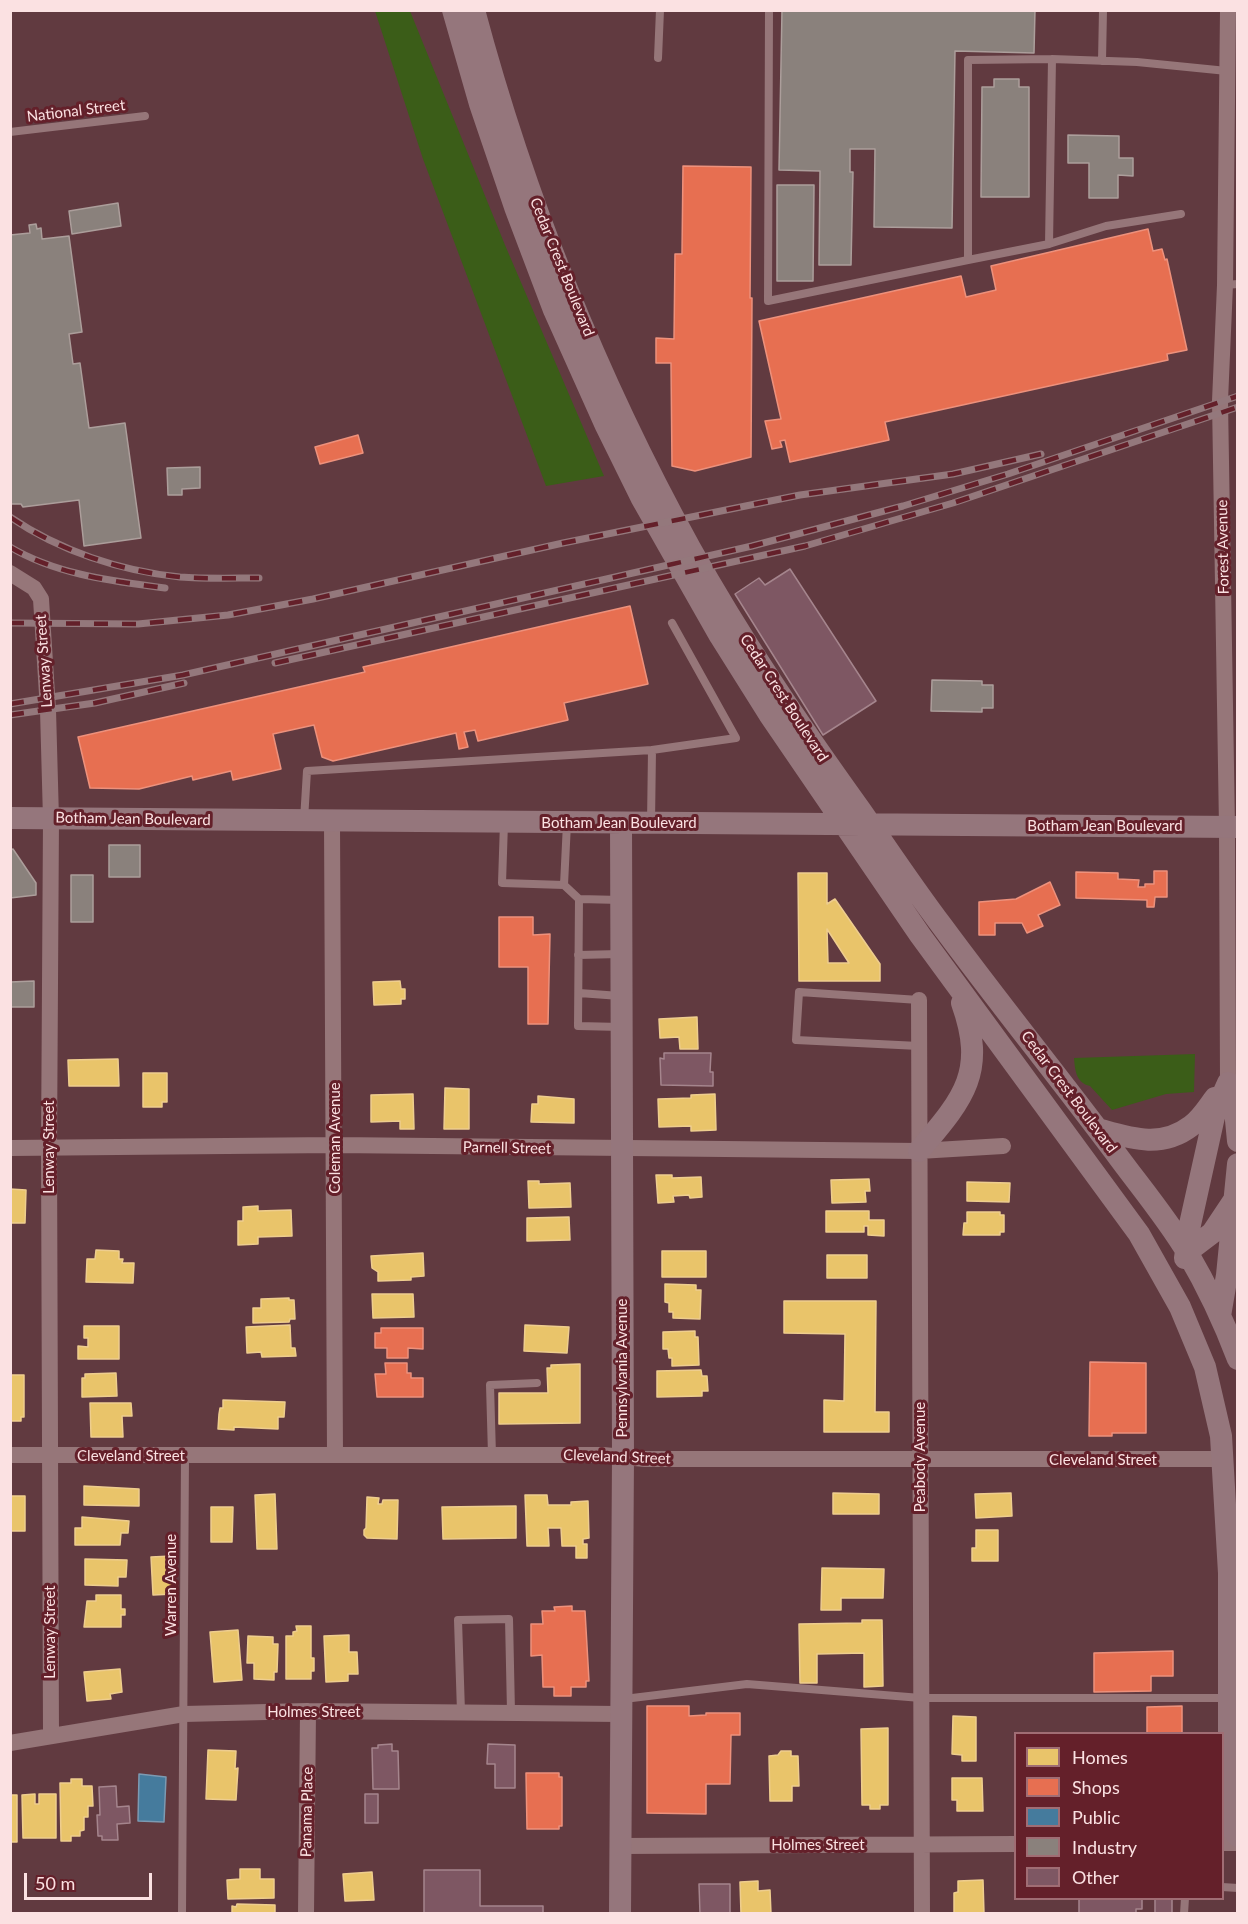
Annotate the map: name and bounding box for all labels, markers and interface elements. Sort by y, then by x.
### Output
street label: National Street [26,96,126,126]
street label: Cedar Crest Boulevard [526,195,598,339]
street label: Forest Avenue [1213,499,1233,595]
street label: Lenway Street [32,614,56,708]
street label: Cedar Crest Boulevard [736,631,832,765]
street label: Botham Jean Boulevard [55,809,211,829]
street label: Botham Jean Boulevard [541,814,697,832]
street label: Botham Jean Boulevard [1027,817,1183,835]
street label: Cedar Crest Boulevard [1017,1027,1121,1157]
street label: Coleman Avenue [326,1082,344,1194]
street label: Lenway Street [40,1100,58,1194]
street label: Parnell Street [463,1138,551,1158]
street label: Pennsylvania Avenue [613,1299,631,1437]
street label: Peabody Avenue [911,1402,929,1512]
street label: Cleveland Street [563,1446,671,1468]
street label: Cleveland Street [77,1447,185,1465]
street label: Cleveland Street [1049,1451,1157,1469]
street label: Warren Avenue [162,1534,180,1636]
street label: Lenway Street [41,1585,59,1679]
street label: Holmes Street [267,1703,361,1721]
legend [1014,1732,1224,1900]
text: Homes [1072,1746,1128,1768]
street label: Panama Place [297,1767,317,1857]
text: Shops [1072,1776,1120,1798]
text: Public [1072,1806,1120,1828]
street label: Holmes Street [771,1836,865,1854]
text: Industry [1072,1836,1137,1858]
scale bar [27,1861,154,1899]
text: Other [1072,1866,1119,1888]
text: 50 m [35,1872,75,1894]

